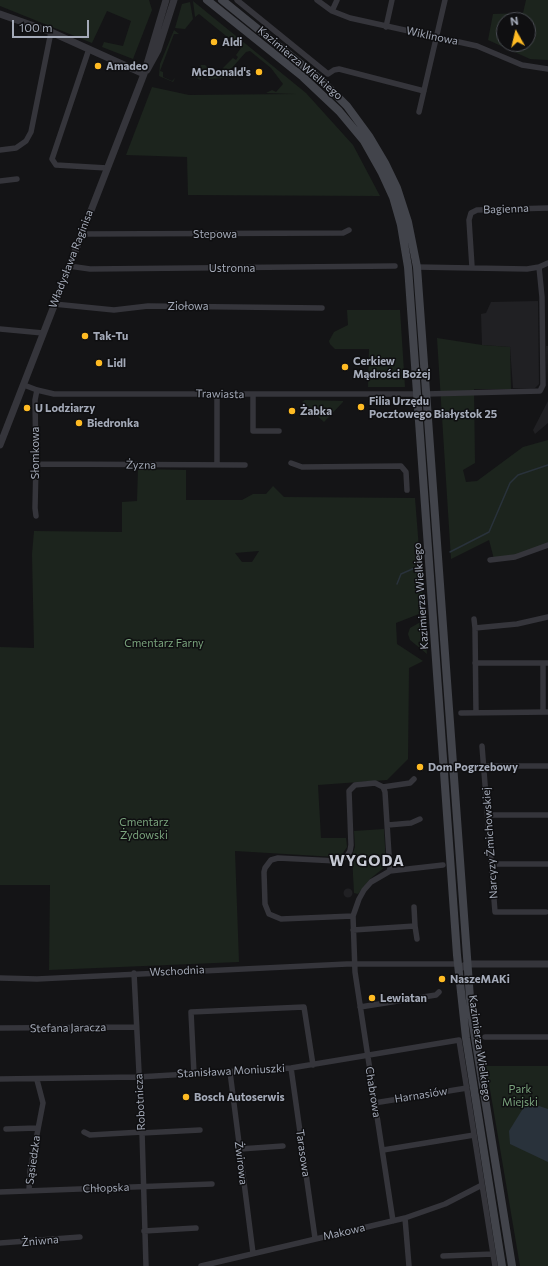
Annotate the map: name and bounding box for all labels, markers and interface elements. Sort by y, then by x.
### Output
scale bar [14,12,91,38]
north arrow [496,12,536,52]
text: N [509,14,519,28]
text: 100 m [19,20,53,34]
street label: Kazimierza Wielkiego [255,24,345,102]
street label: Wiklinowa [405,24,459,48]
place label: Aldi [222,35,242,49]
marker: Aldi [209,37,219,47]
place label: Amadeo [106,59,148,73]
marker: Amadeo [93,61,103,71]
place label: McDonald's [191,65,251,79]
marker: McDonald's [254,67,264,77]
street label: Bagienna [483,202,529,216]
street label: Władysława Raginisa [46,208,96,310]
street label: Stepowa [193,227,237,241]
street label: Ustronna [209,261,255,275]
street label: Ziołowa [168,299,208,313]
place label: Tak-Tu [93,329,128,343]
marker: Tak-Tu [80,331,90,341]
place label: Cerkiew Mądrości Bożej [353,354,430,380]
place label: Lidl [107,356,126,370]
marker: Lidl [94,358,104,368]
marker: Cerkiew Mądrości Bożej [340,362,350,372]
street label: Trawiasta [196,387,244,401]
place label: Filia Urzędu Pocztowego Białystok 25 [369,394,497,420]
place label: U Lodziarzy [35,401,95,415]
marker: Filia Urzędu Pocztowego Białystok 25 [356,402,366,412]
marker: U Lodziarzy [22,403,32,413]
place label: Żabka [300,404,332,418]
marker: Żabka [287,406,297,416]
place label: Biedronka [87,416,139,430]
marker: Biedronka [74,418,84,428]
street label: Słomkowa [28,427,42,479]
street label: Żyzna [126,458,156,472]
street label: Kazimierza Wielkiego [411,542,431,650]
park label: Cmentarz Farny [124,636,204,650]
place label: Dom Pogrzebowy [428,760,518,774]
marker: Dom Pogrzebowy [415,762,425,772]
street label: Narcyzy Żmichowskiej [480,787,500,899]
park label: Cmentarz Żydowski [119,815,169,841]
district label: WYGODA [329,852,405,870]
street label: Wschodnia [149,963,205,979]
place label: NaszeMAKi [450,972,510,986]
marker: NaszeMAKi [437,974,447,984]
place label: Lewiatan [380,991,427,1005]
marker: Lewiatan [367,993,377,1003]
street label: Kazimierza Wielkiego [466,994,494,1102]
street label: Stefana Jaracza [30,1021,106,1035]
street label: Stanisława Moniuszki [177,1062,285,1080]
street label: Chabrowa [362,1066,384,1118]
street label: Robotnicza [132,1073,148,1131]
park label: Park Miejski [502,1082,538,1108]
street label: Harnasiów [394,1084,448,1106]
place label: Bosch Autoserwis [194,1090,285,1104]
marker: Bosch Autoserwis [181,1092,191,1102]
street label: Tarasowa [293,1128,313,1178]
street label: Sąsiedzka [23,1135,43,1185]
street label: Żwirowa [232,1141,250,1185]
street label: Chłopska [82,1181,130,1195]
street label: Makowa [322,1221,366,1243]
street label: Żniwna [21,1233,59,1249]

